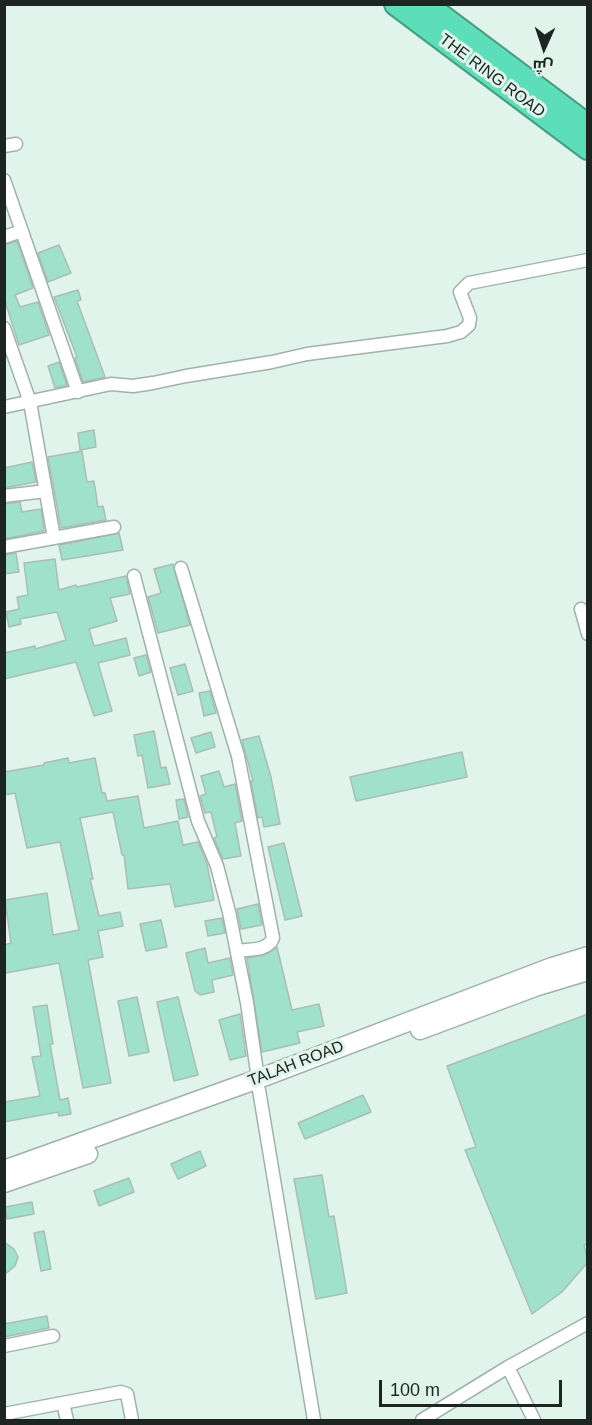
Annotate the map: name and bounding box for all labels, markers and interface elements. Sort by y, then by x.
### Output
north arrow [514,18,574,78]
street label: THE RING ROAD [435,30,549,122]
text: ش [532,57,554,76]
street label: TALAH ROAD [245,1037,347,1091]
scale bar [382,1368,565,1406]
text: 100 m [390,1380,440,1400]

